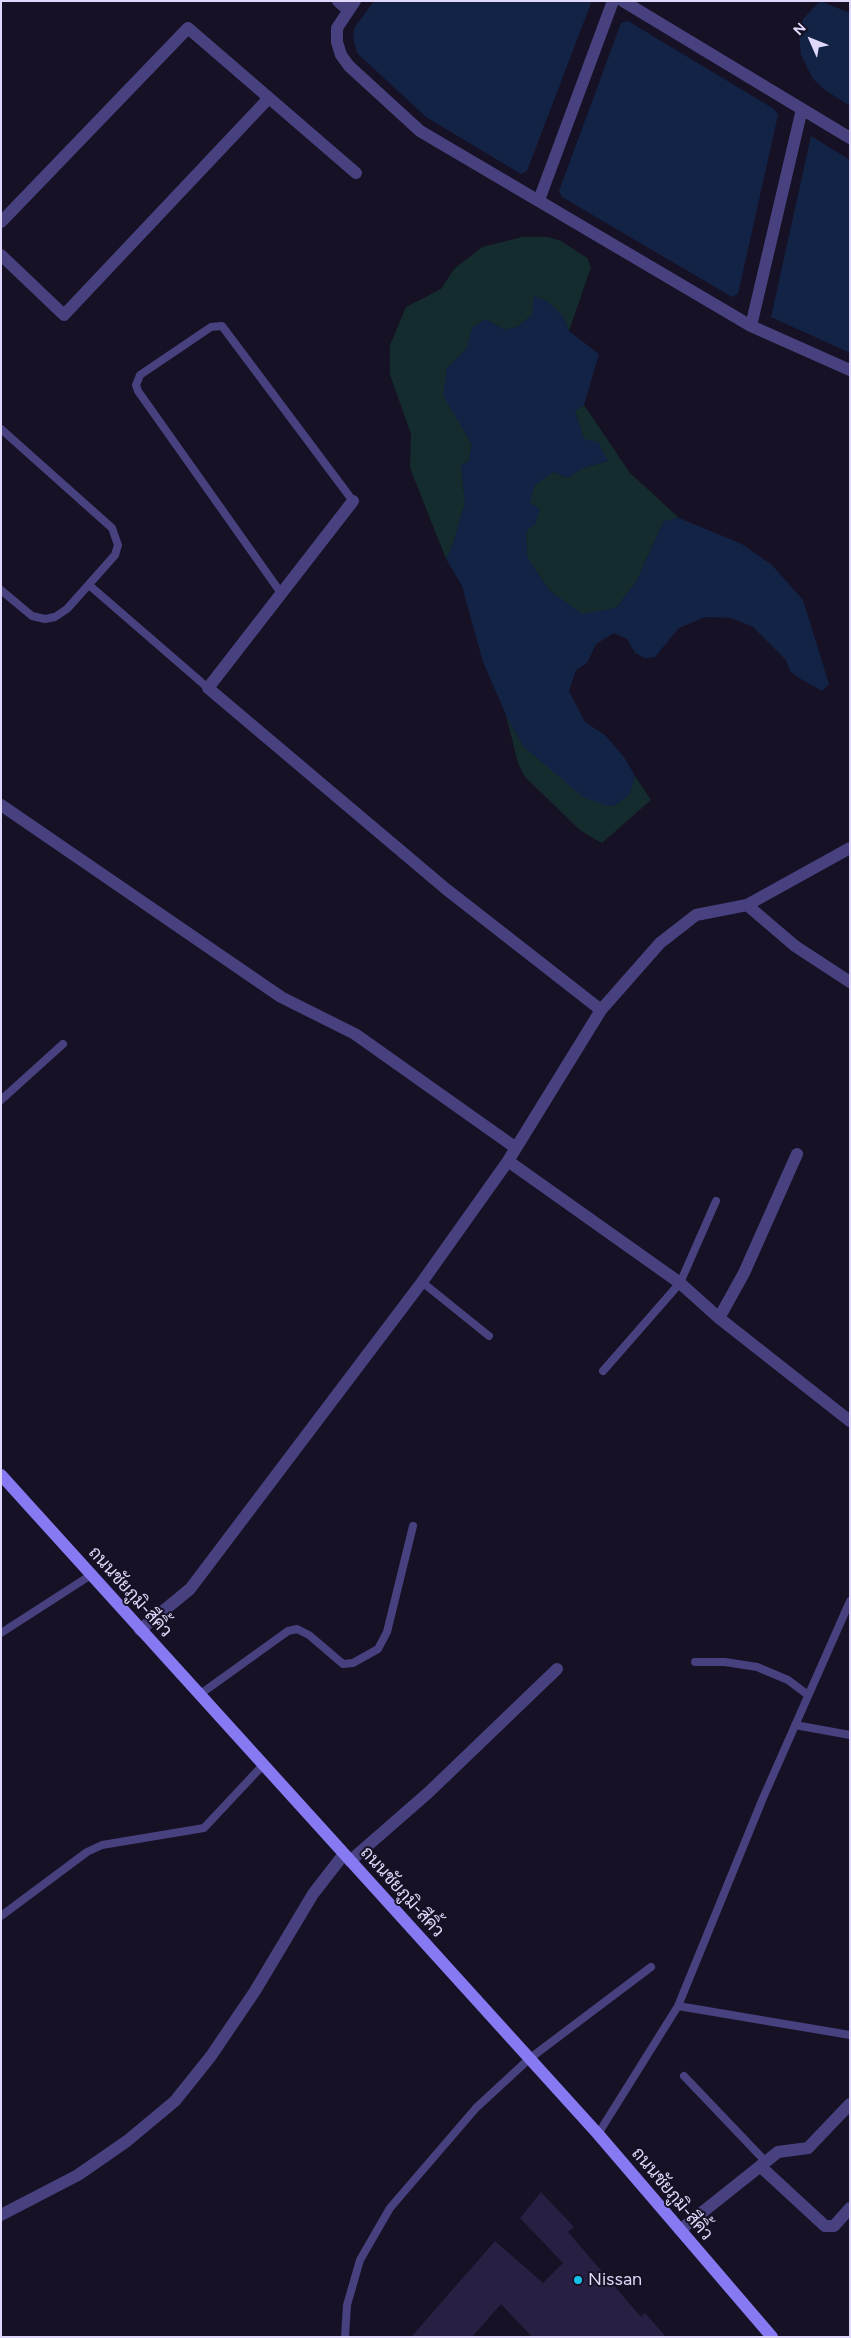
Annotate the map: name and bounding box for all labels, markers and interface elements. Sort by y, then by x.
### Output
north arrow [786,15,836,65]
text: N [790,19,810,39]
street label: ถนนชัยภูมิ-สีคิ้ว [84,1542,176,1642]
street label: ถนนชัยภูมิ-สีคิ้ว [356,1842,448,1942]
street label: ถนนชัยภูมิ-สีคิ้ว [627,2143,717,2245]
place label: Nissan [588,2269,642,2291]
marker: Nissan [572,2274,584,2286]

